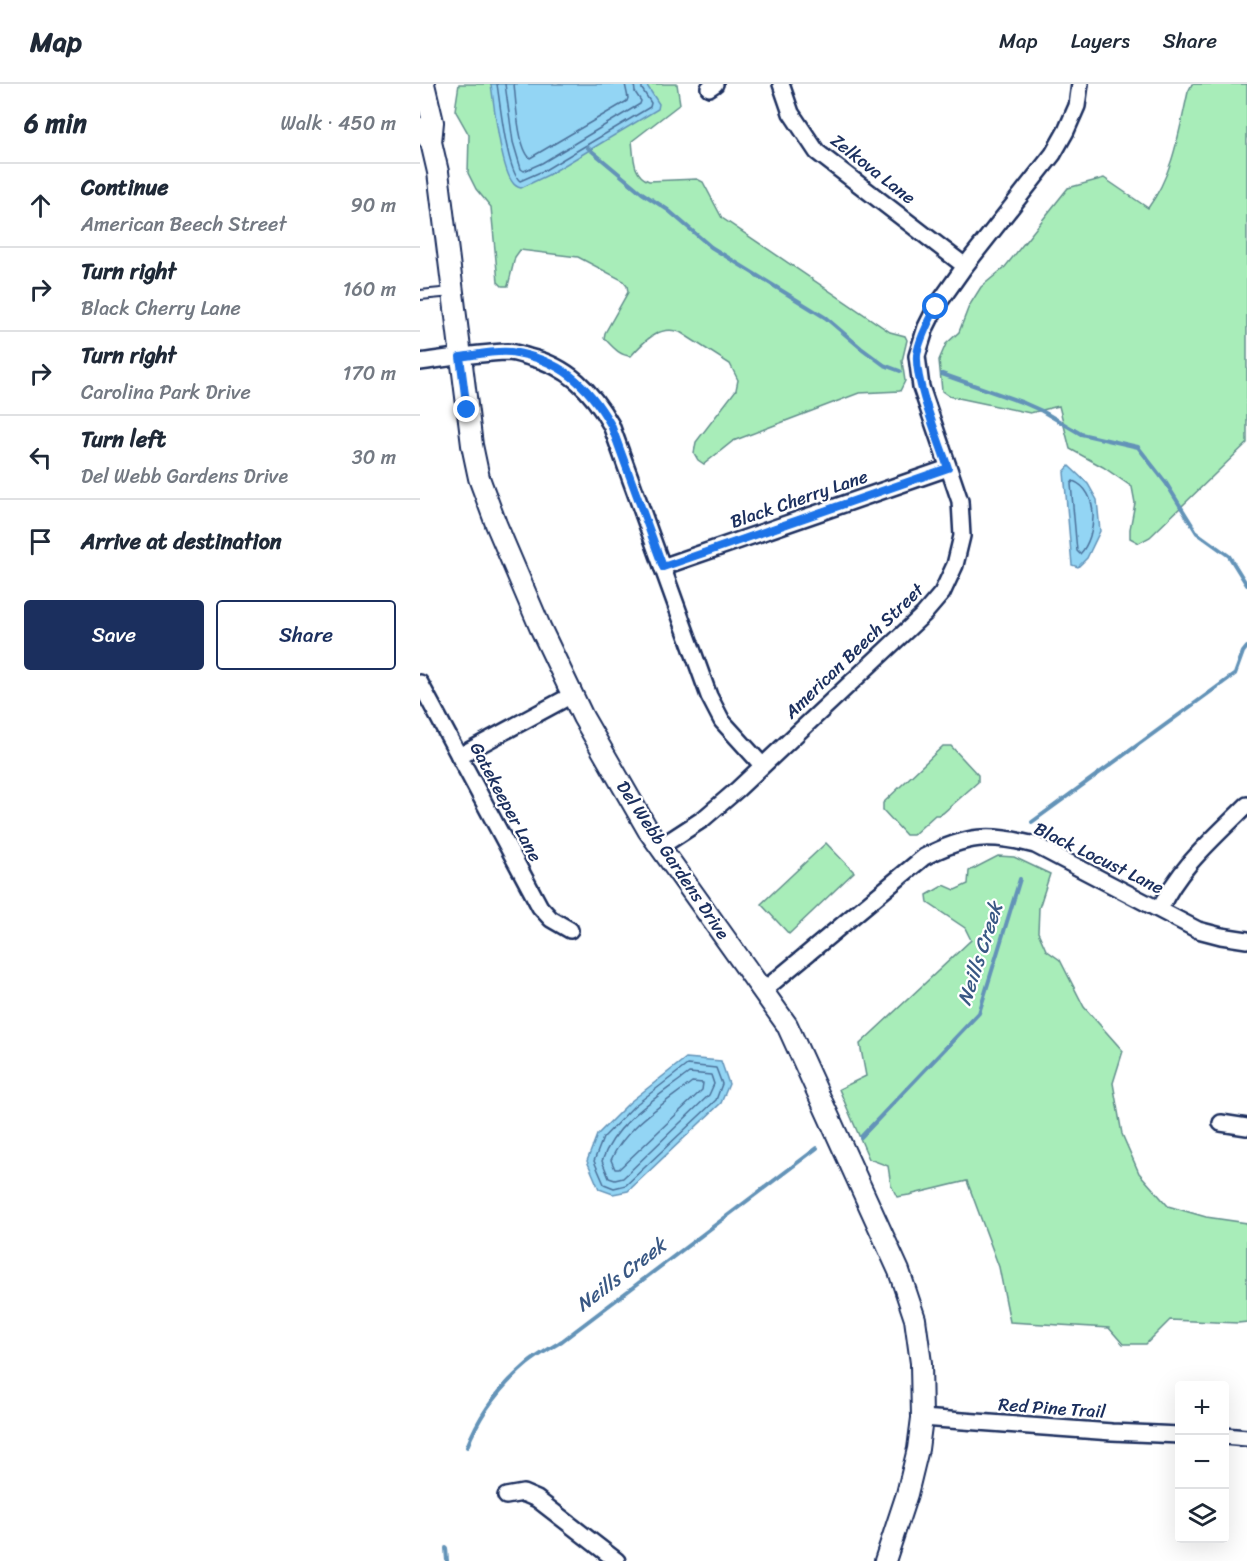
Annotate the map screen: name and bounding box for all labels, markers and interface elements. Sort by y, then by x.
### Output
text: Map [30,17,82,66]
text: Map [999,22,1038,60]
text: Layers [1071,22,1130,60]
text: Share [1163,22,1217,60]
text: 6 min [24,100,87,146]
text: Walk · 450 m [281,106,396,141]
street label: Zelkova Lane [823,125,923,213]
text: Continue [81,168,169,207]
text: 90 m [351,188,396,223]
icon: ahead [24,189,57,222]
text: American Beech Street [81,207,286,242]
text: Turn right [81,252,176,291]
text: 160 m [343,272,396,307]
icon: right [24,273,57,306]
text: Black Cherry Lane [81,291,241,326]
route start [922,293,948,319]
text: Turn right [81,336,176,375]
text: 170 m [343,356,396,391]
icon: right [24,357,57,390]
text: Carolina Park Drive [81,375,251,410]
route end [453,396,479,422]
text: Turn left [81,420,166,459]
text: 30 m [352,440,396,475]
icon: left [24,441,57,474]
text: Del Webb Gardens Drive [81,459,288,494]
street label: Black Cherry Lane [726,460,872,538]
text: Arrive at destination [81,522,282,561]
icon: arrive [24,525,57,558]
street label: American Beech Street [776,575,932,727]
button: Save [24,600,204,670]
button: Share [216,600,396,670]
street label: Gatekeeper Lane [461,736,551,868]
street label: Del Webb Gardens Drive [608,774,739,946]
street label: Black Locust Lane [1028,813,1170,903]
water label: Neills Creek [947,896,1014,1010]
water label: Neills Creek [568,1228,676,1321]
map controls [1175,1381,1229,1543]
button: + [1175,1381,1229,1435]
street label: Red Pine Trail [997,1388,1107,1428]
button: − [1175,1435,1229,1489]
button: layers [1175,1489,1229,1543]

